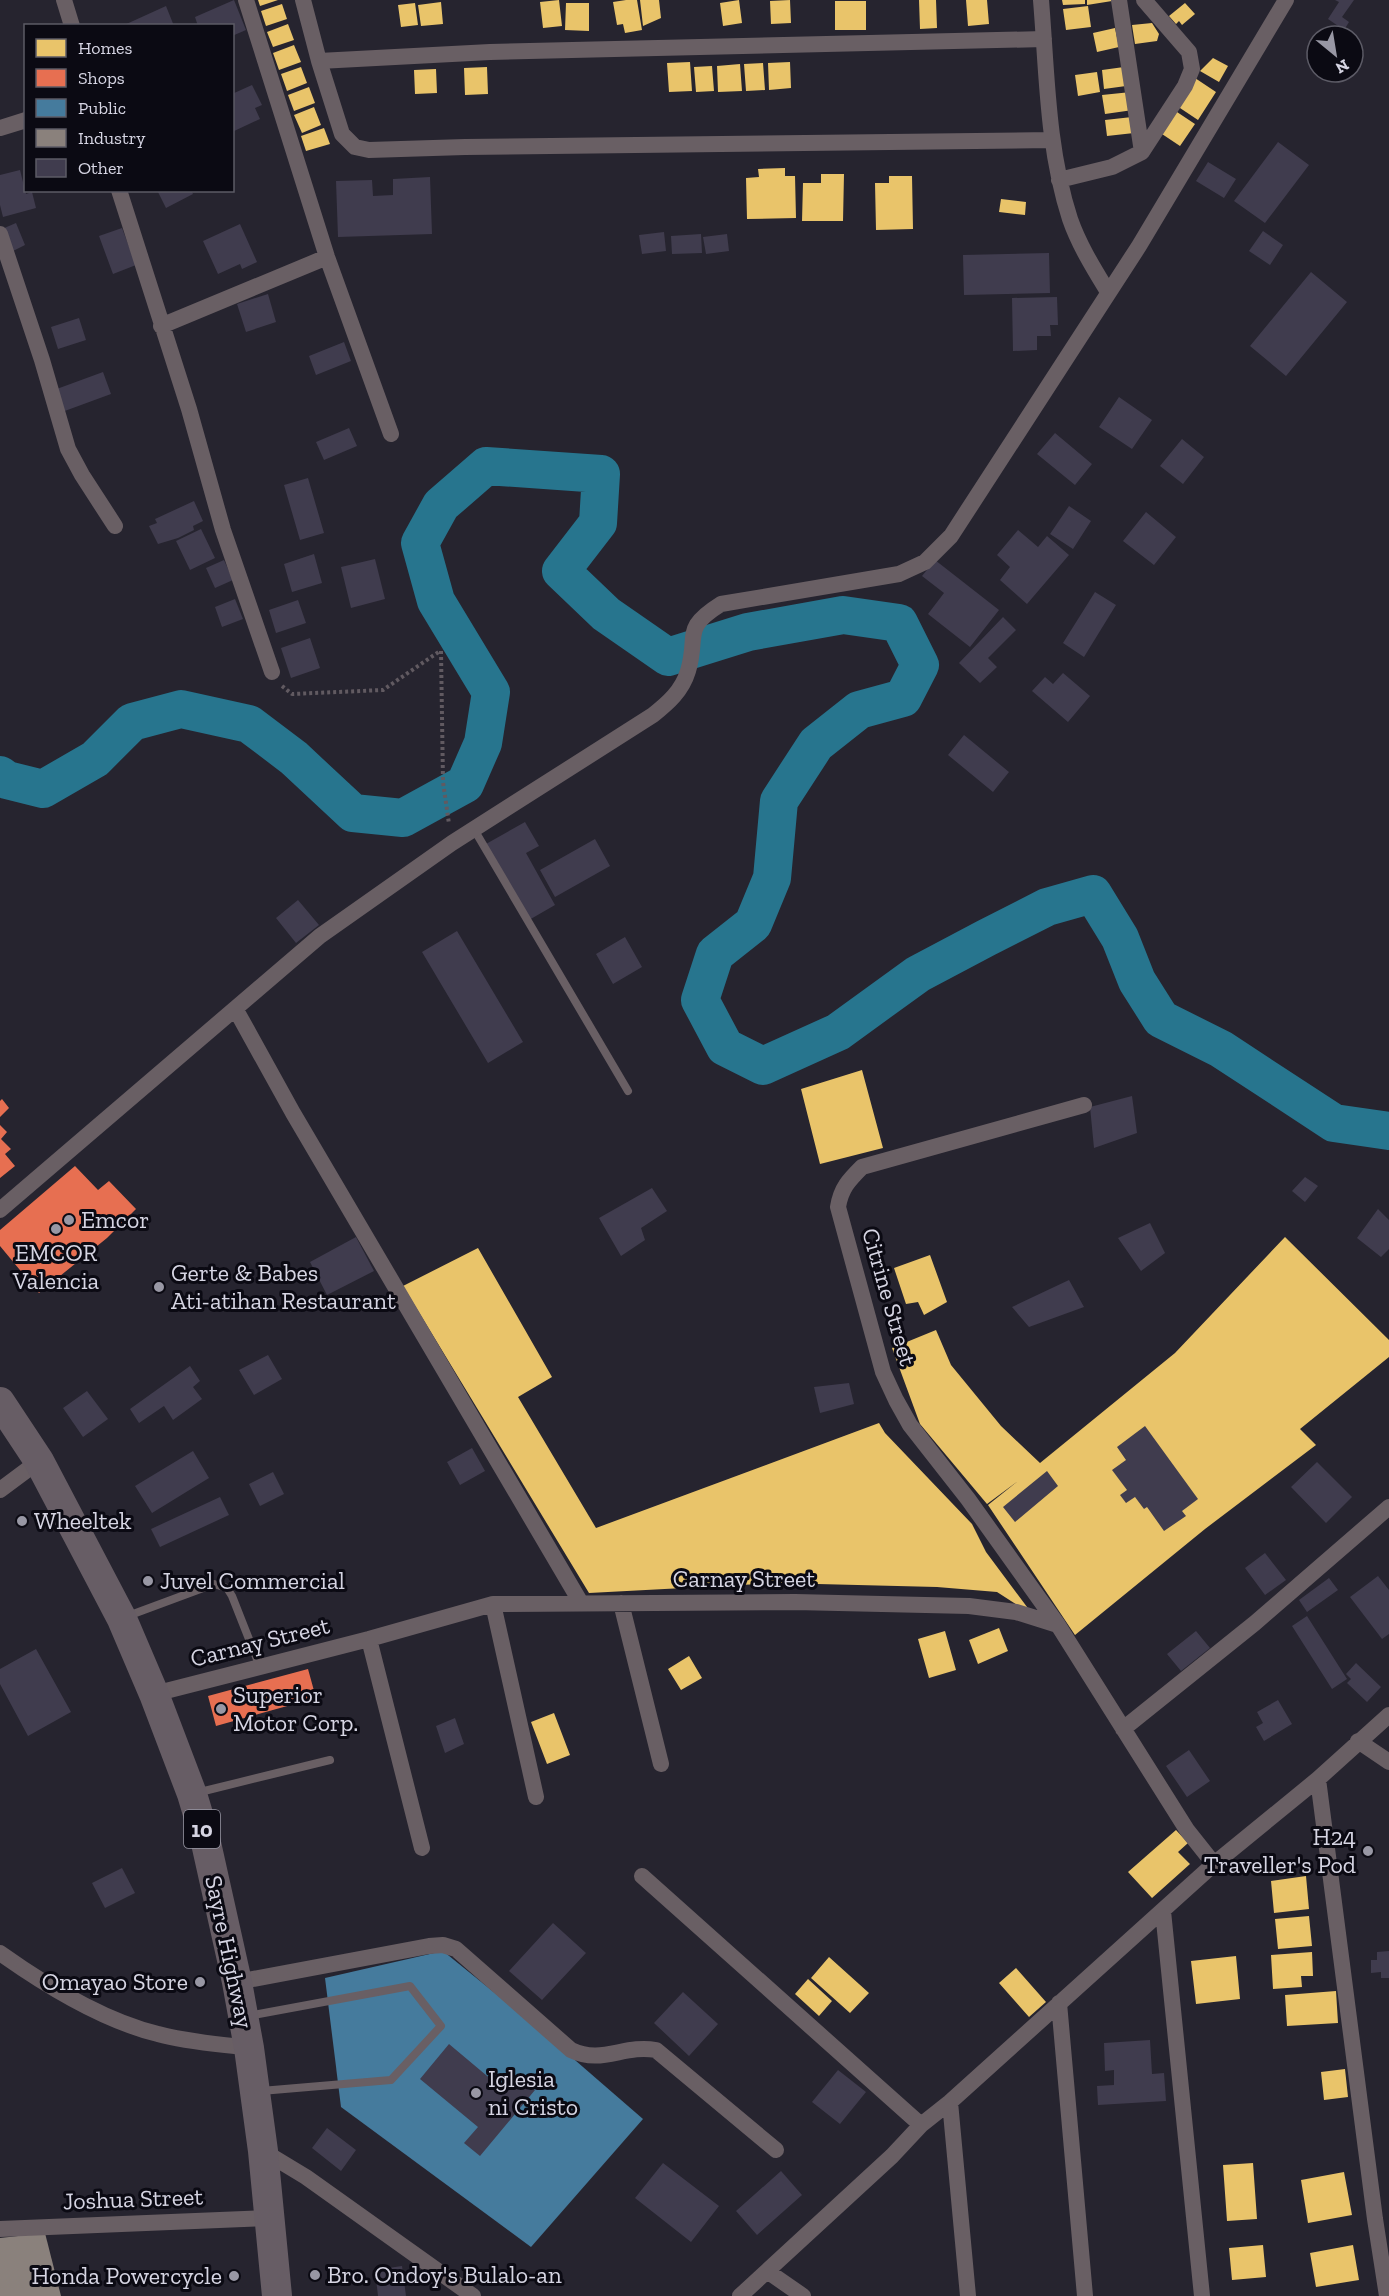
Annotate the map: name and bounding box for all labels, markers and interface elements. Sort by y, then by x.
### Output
legend [24,24,234,192]
north arrow [1305,24,1365,84]
text: Homes [78,37,132,59]
text: N [1332,55,1352,78]
text: Shops [78,67,125,89]
text: Public [78,97,126,119]
text: Industry [78,127,146,149]
text: Other [78,157,124,179]
place label: Emcor [81,1205,149,1234]
marker: Emcor [62,1213,76,1227]
marker: EMCOR Valencia [49,1222,63,1236]
street label: Citrine Street [856,1225,923,1369]
place label: EMCOR Valencia [12,1238,100,1295]
place label: Gerte & Babes Ati-atihan Restaurant [171,1258,396,1315]
marker: Gerte & Babes Ati-atihan Restaurant [152,1280,166,1294]
place label: Wheeltek [34,1506,132,1535]
marker: Wheeltek [15,1514,29,1528]
street label: Carnay Street [673,1564,815,1593]
place label: Juvel Commercial [160,1566,345,1595]
marker: Juvel Commercial [141,1574,155,1588]
street label: Carnay Street [187,1610,333,1673]
place label: Superior Motor Corp. [233,1680,358,1737]
marker: Superior Motor Corp. [214,1702,228,1716]
road number: 10 [184,1810,220,1848]
place label: H24 Traveller's Pod [1204,1822,1356,1879]
marker: H24 Traveller's Pod [1361,1844,1375,1858]
street label: Sayre Highway [199,1873,260,2032]
place label: Omayao Store [42,1967,188,1996]
marker: Omayao Store [193,1975,207,1989]
place label: Iglesia ni Cristo [488,2064,578,2121]
marker: Iglesia ni Cristo [469,2086,483,2100]
street label: Joshua Street [62,2182,204,2215]
place label: Bro. Ondoy's Bulalo-an [327,2260,562,2289]
place label: Honda Powercycle [32,2261,222,2290]
marker: Bro. Ondoy's Bulalo-an [308,2268,322,2282]
marker: Honda Powercycle [227,2269,241,2283]

